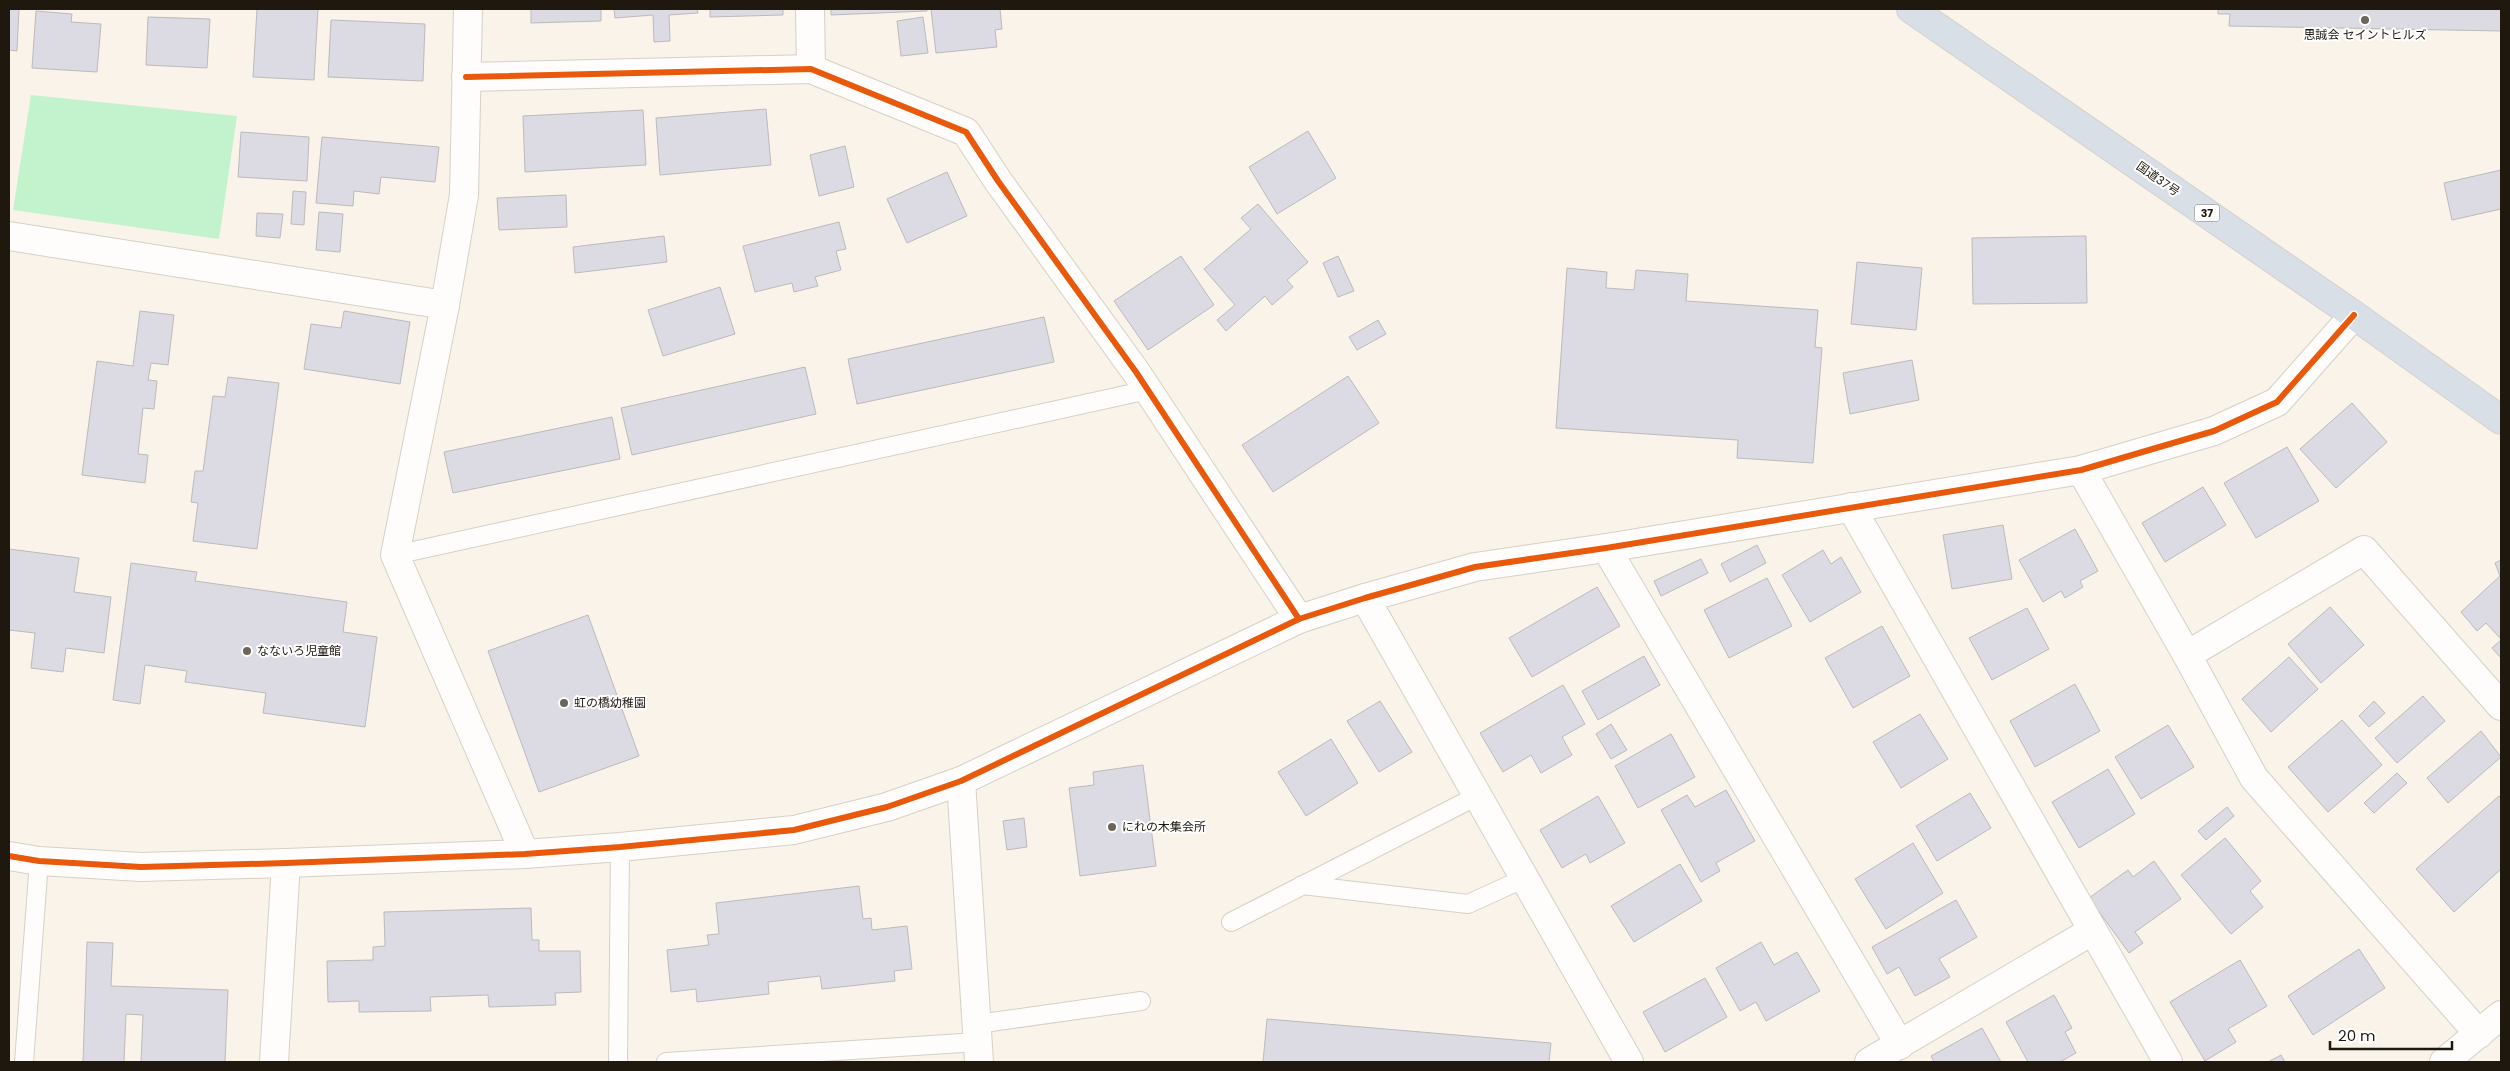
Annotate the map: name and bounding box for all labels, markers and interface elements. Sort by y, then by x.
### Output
marker: 思誠会 セイントヒルズ [2359,14,2371,26]
place label: 思誠会 セイントヒルズ [2303,26,2427,43]
street label: 国道37号 [2133,157,2183,200]
road number: 37 [2194,204,2220,222]
place label: なないろ児童館 [257,642,341,659]
marker: なないろ児童館 [241,645,253,657]
place label: 虹の橋幼稚園 [574,694,646,711]
marker: 虹の橋幼稚園 [558,697,570,709]
place label: にれの木集会所 [1122,818,1206,835]
marker: にれの木集会所 [1106,821,1118,833]
scale bar [2330,1018,2452,1050]
text: 20 m [2338,1025,2376,1046]

